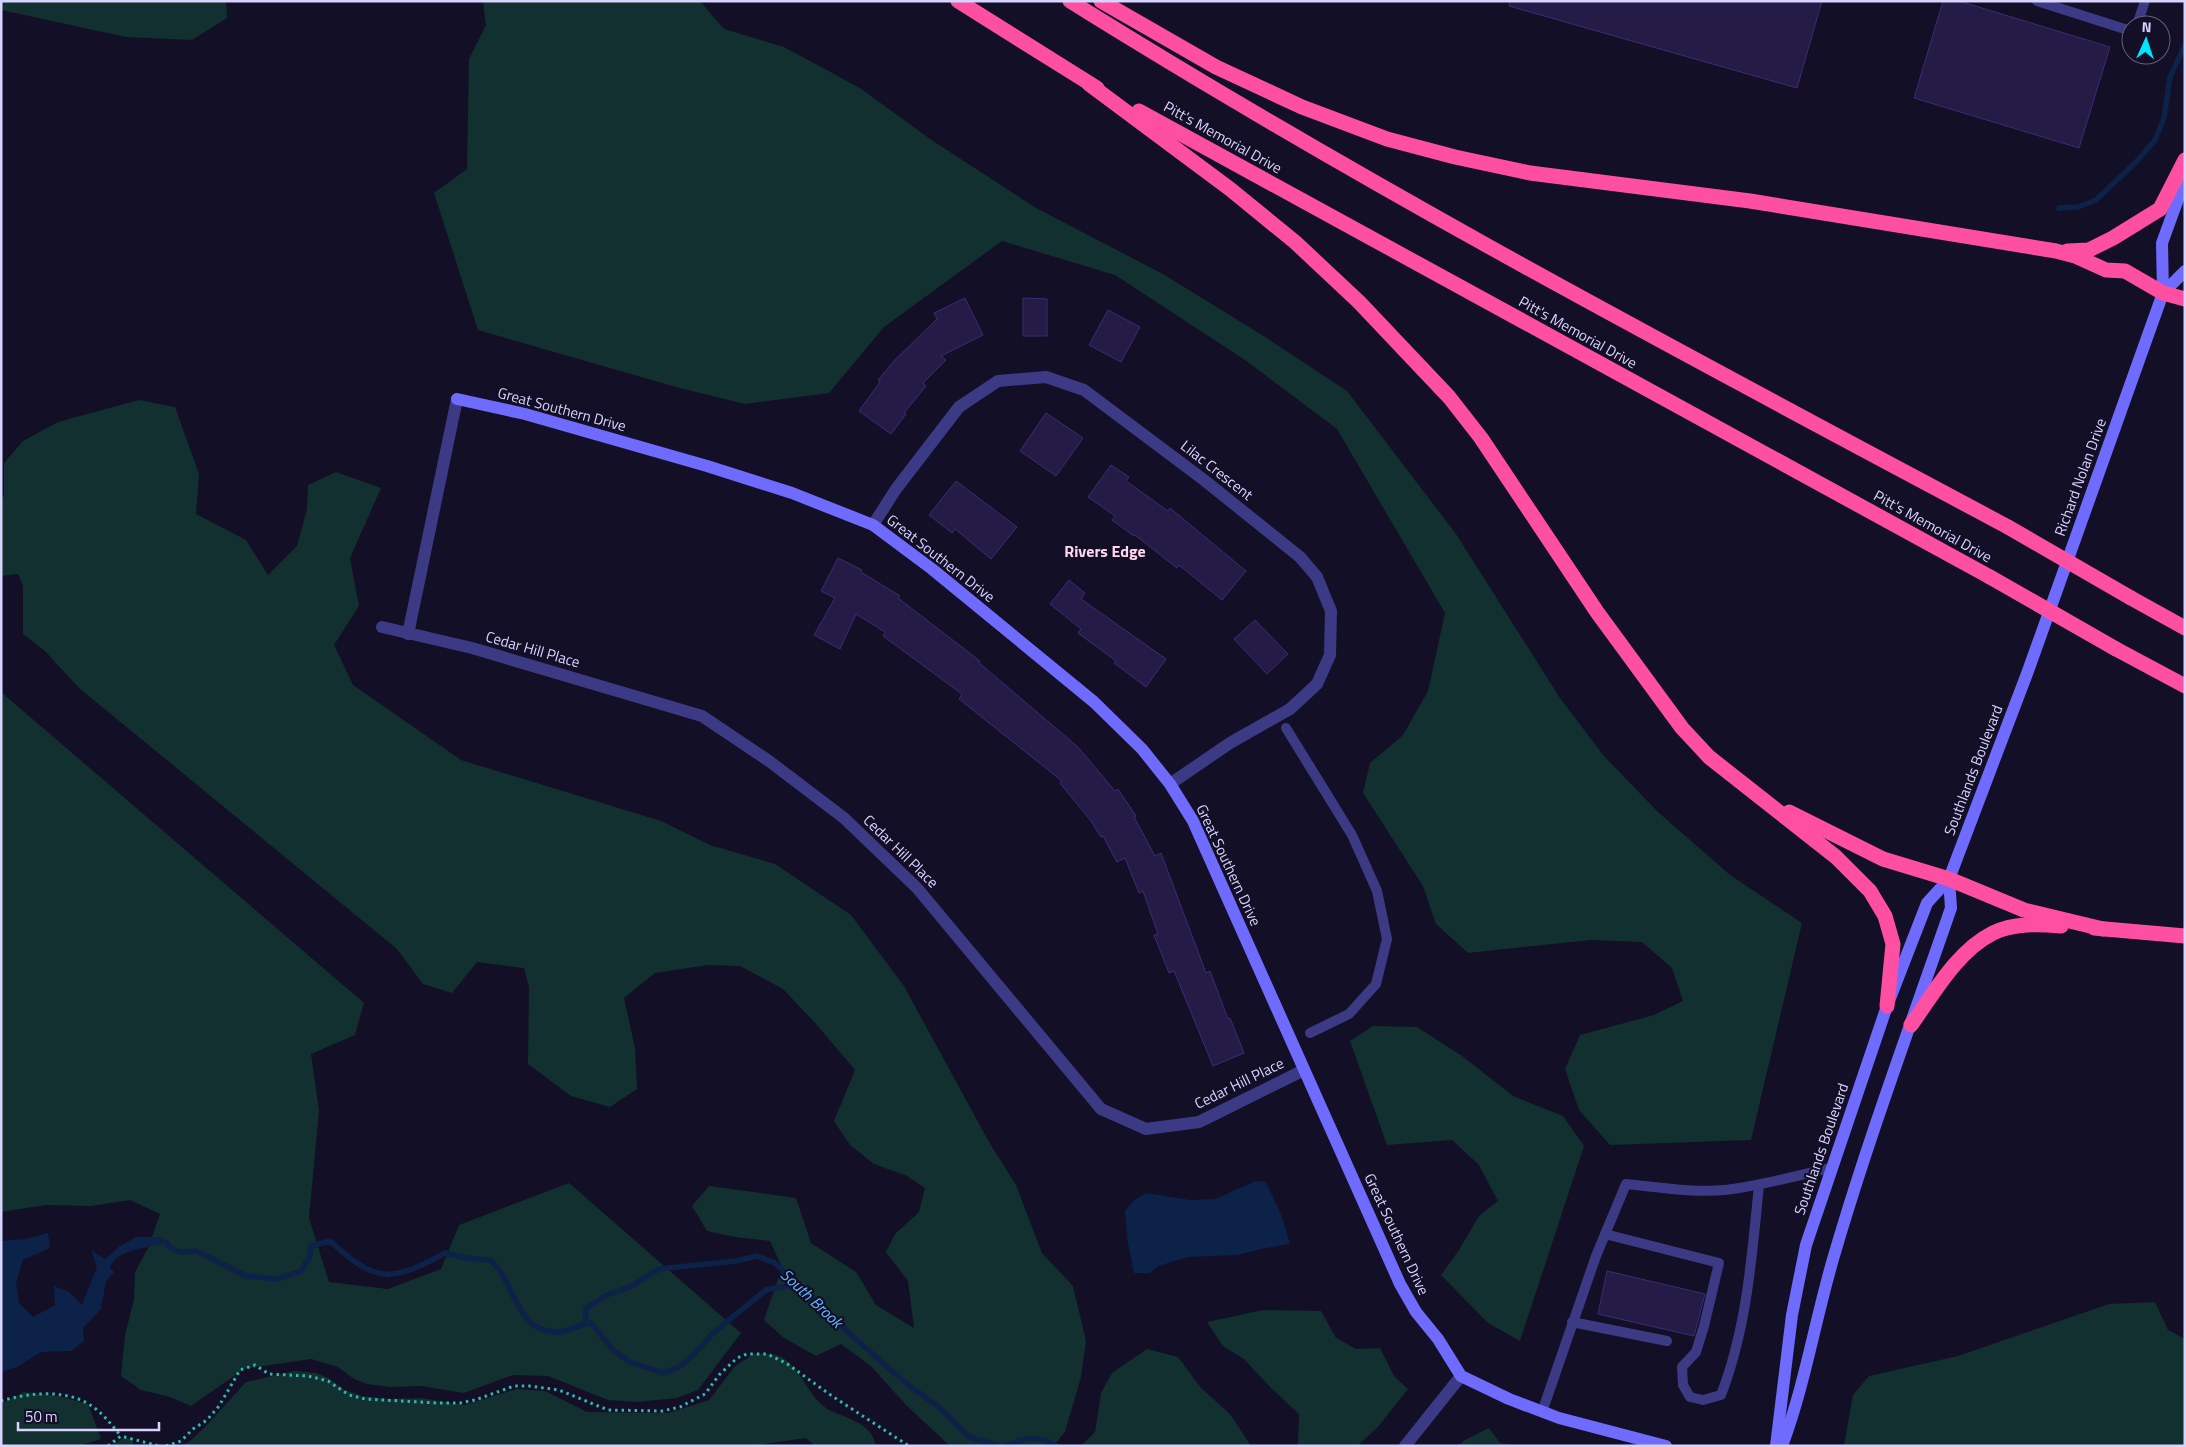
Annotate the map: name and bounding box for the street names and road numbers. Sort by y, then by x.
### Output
street label: Pitt's Memorial Drive [1160,95,1286,179]
street label: Pitt's Memorial Drive [1515,290,1641,374]
street label: Great Southern Drive [495,381,629,437]
street label: Richard Nolan Drive [2048,415,2112,539]
street label: Lilac Crescent [1176,434,1259,506]
street label: Pitt's Memorial Drive [1870,484,1996,568]
street label: Great Southern Drive [882,508,1000,608]
street label: Cedar Hill Place [483,625,583,673]
street label: Southlands Boulevard [1938,701,2008,839]
street label: Great Southern Drive [1191,800,1267,930]
street label: Cedar Hill Place [858,809,944,893]
street label: Cedar Hill Place [1190,1051,1288,1115]
street label: Southlands Boulevard [1788,1080,1854,1218]
street label: Great Southern Drive [1359,1169,1435,1299]

